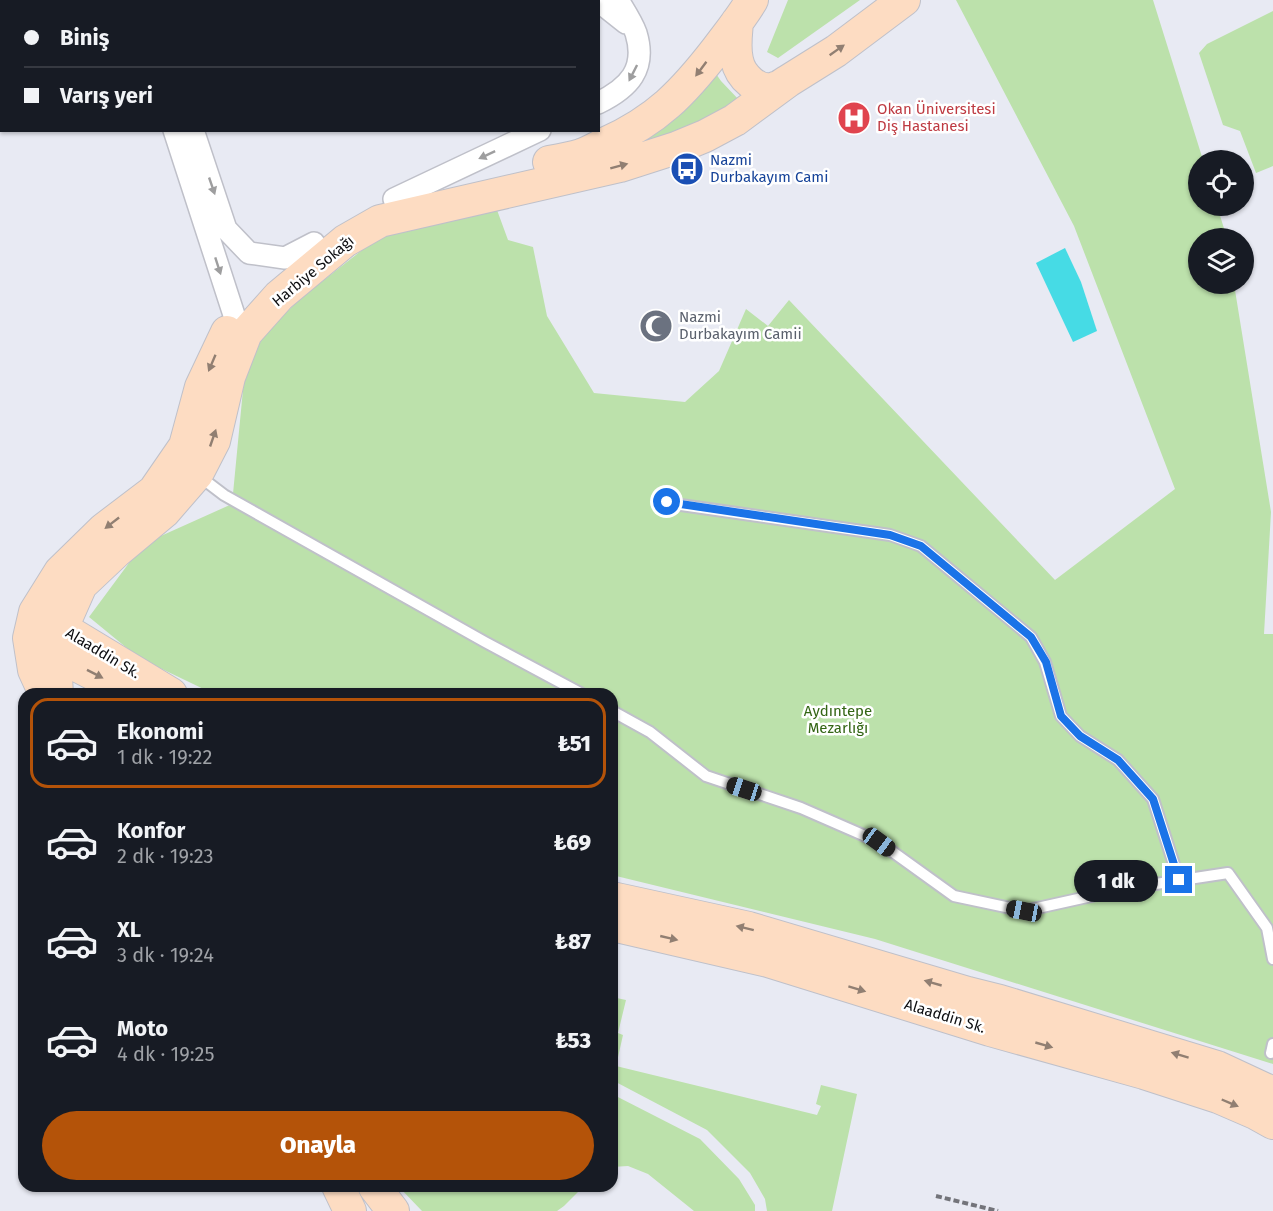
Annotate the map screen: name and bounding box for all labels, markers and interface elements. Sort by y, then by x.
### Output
text: Biniş [60,24,109,51]
one-way arrow [829,44,845,56]
one-way arrow [696,61,708,76]
one-way arrow [628,65,638,82]
text: Varış yeri [60,82,153,109]
hospital icon: Okan Üniversitesi Diş Hastanesi [836,100,872,136]
place label: Okan Üniversitesi Diş Hastanesi [877,100,996,135]
map controls [1188,150,1254,294]
button: locate [1188,150,1254,216]
one-way arrow [478,151,495,160]
bus stop icon: Nazmi Durbakayım Cami [669,151,705,187]
place label: Nazmi Durbakayım Cami [710,151,828,186]
one-way arrow [610,161,628,170]
one-way arrow [207,177,217,195]
button: layers [1188,228,1254,294]
street label: Harbiye Sokağı [268,232,358,310]
one-way arrow [214,257,223,275]
mosque icon: Nazmi Durbakayım Camii [638,308,674,344]
place label: Nazmi Durbakayım Camii [679,308,802,343]
one-way arrow [207,354,216,372]
one-way arrow [209,429,219,447]
route start [653,488,680,515]
one-way arrow [104,517,120,529]
street label: Alaaddin Sk. [63,624,143,682]
one-way arrow [86,669,103,679]
park label: Aydıntepe Mezarlığı [804,702,872,737]
icon: car [45,716,99,770]
text: Ekonomi [117,718,204,745]
text: ₺51 [557,730,591,757]
text: 1 dk · 19:22 [117,745,212,769]
car [724,775,764,803]
icon: car [45,815,99,869]
text: Konfor [117,817,185,844]
car [859,824,899,860]
text: ₺69 [553,829,591,856]
text: 2 dk · 19:23 [117,844,214,868]
callout: 1 dk [1074,859,1158,901]
route end [1165,866,1192,893]
text: 1 dk [1097,869,1135,893]
car [1005,899,1043,923]
icon: car [45,914,99,968]
text: XL [117,916,141,943]
one-way arrow [736,922,755,932]
text: ₺87 [555,928,591,955]
one-way arrow [660,934,678,944]
text: 3 dk · 19:24 [117,943,214,967]
one-way arrow [924,978,942,987]
one-way arrow [848,985,866,994]
street label: Alaaddin Sk. [902,995,988,1037]
icon: car [45,1013,99,1067]
text: Moto [117,1015,168,1042]
text: ₺53 [555,1027,591,1054]
one-way arrow [1035,1041,1053,1050]
text: 4 dk · 19:25 [117,1042,214,1066]
one-way arrow [1171,1050,1189,1059]
one-way arrow [1221,1099,1239,1108]
button: Onayla [42,1111,594,1180]

